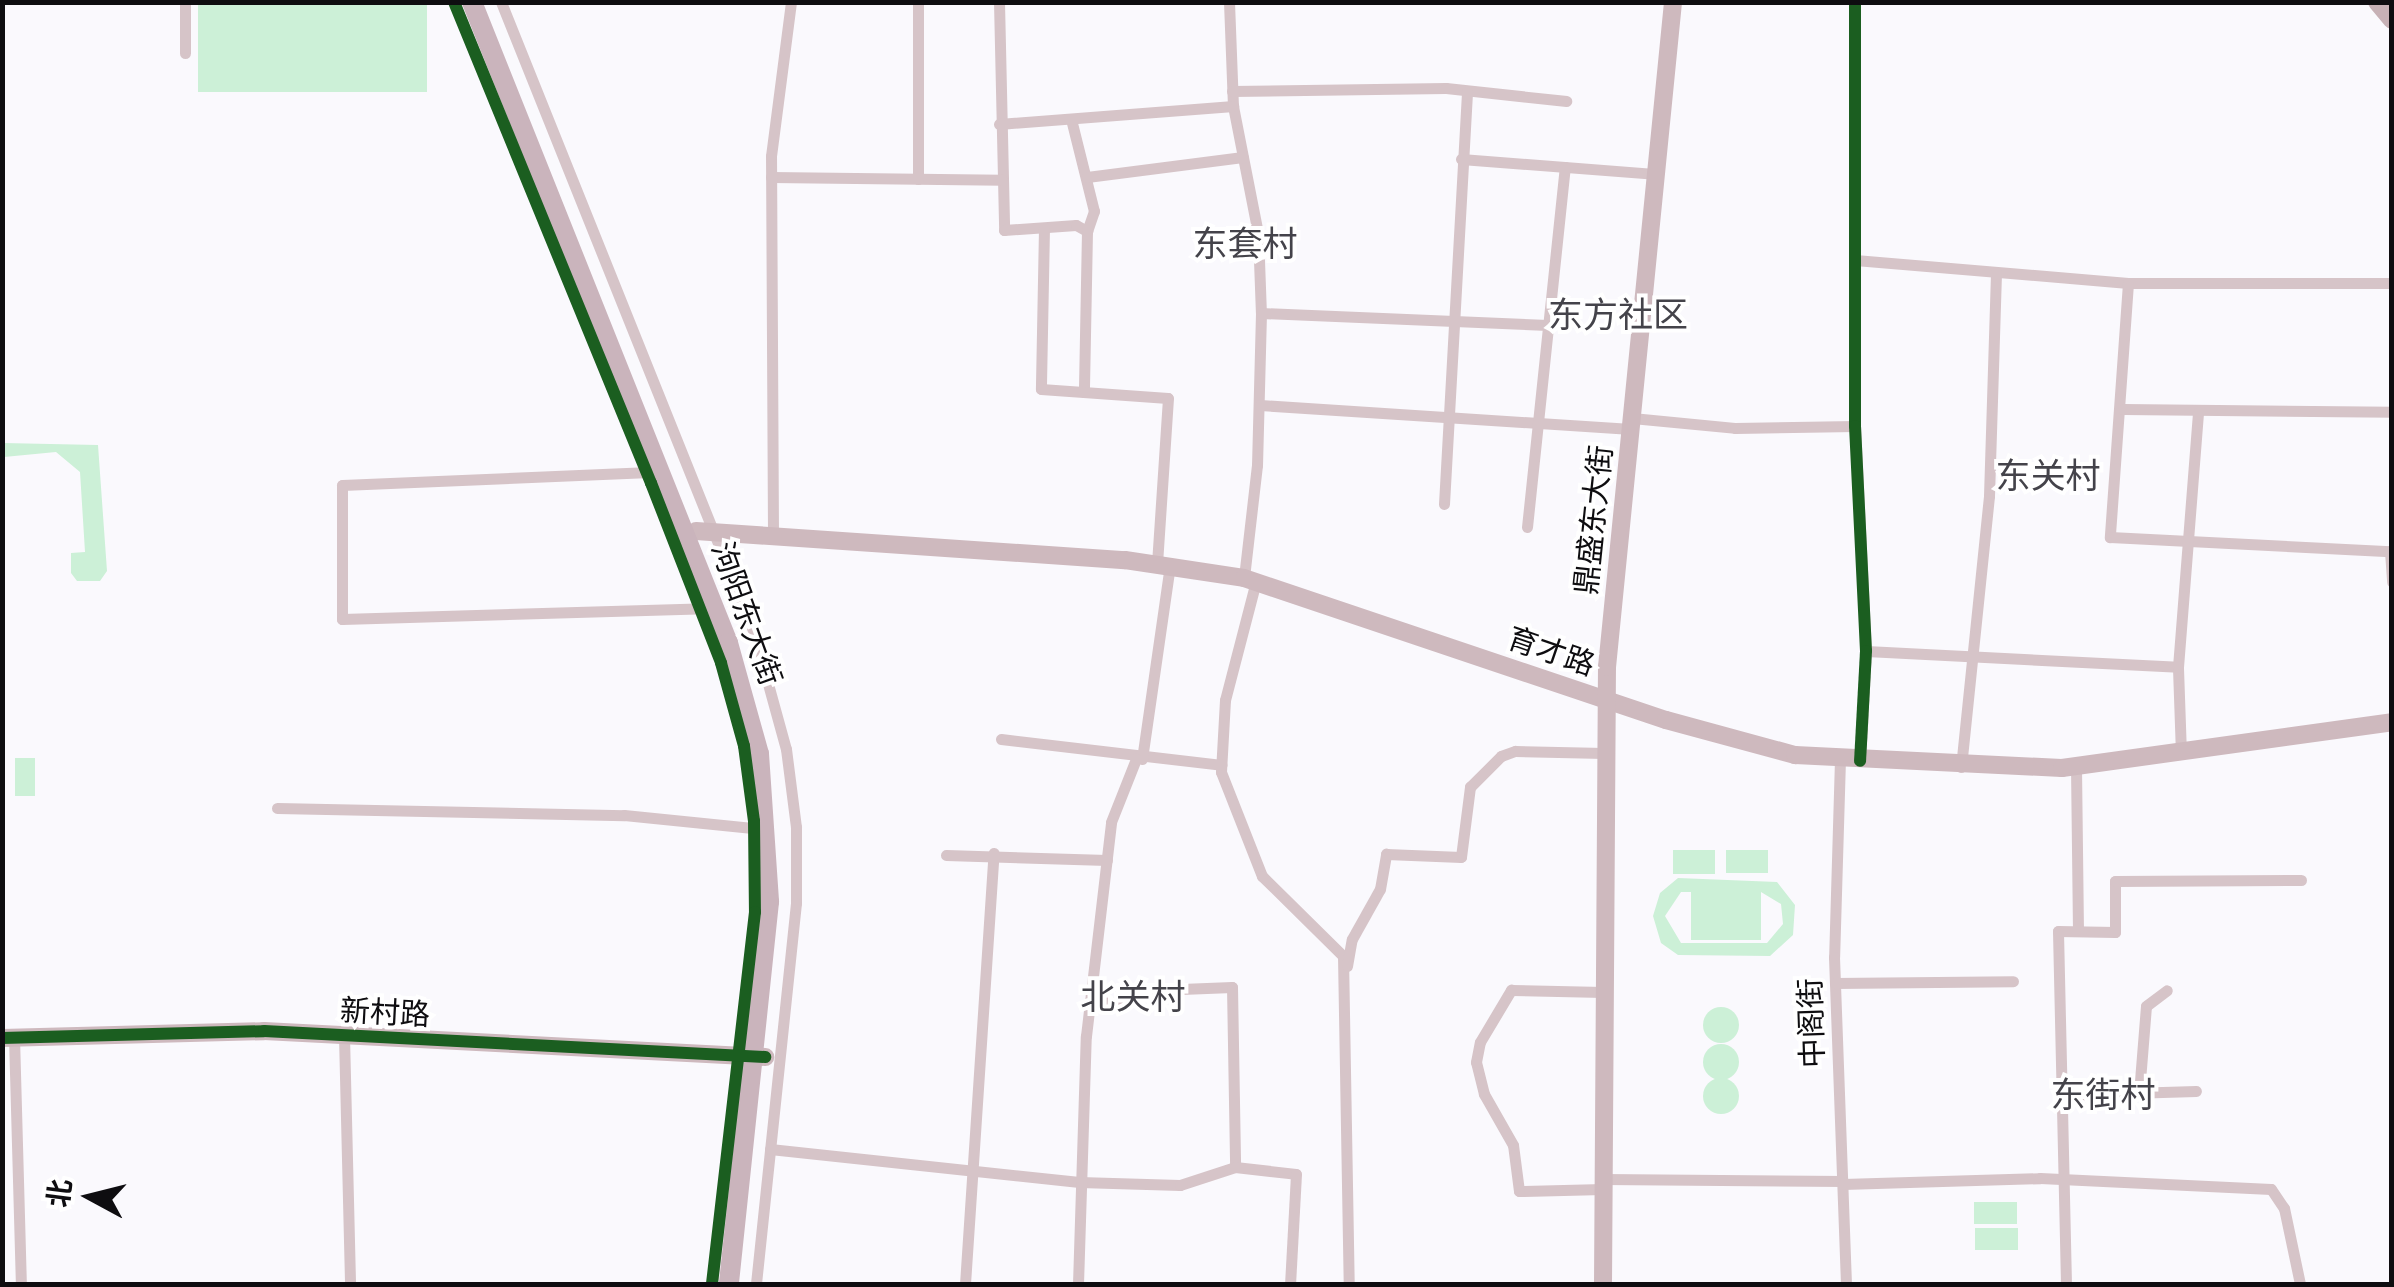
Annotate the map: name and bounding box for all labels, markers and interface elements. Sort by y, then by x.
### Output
district label: 东套村 [1193,223,1297,265]
district label: 东方社区 [1548,294,1688,336]
street label: 鼎盛东大街 [1568,444,1620,596]
district label: 东关村 [1996,455,2100,497]
street label: 泃阳东大街 [703,537,789,691]
street label: 育才路 [1503,620,1599,684]
district label: 北关村 [1081,976,1185,1018]
street label: 中阁街 [1792,977,1832,1069]
street label: 新村路 [339,993,431,1033]
district label: 东街村 [2051,1074,2155,1116]
north arrow [40,1147,140,1247]
text: 北 [42,1177,78,1209]

